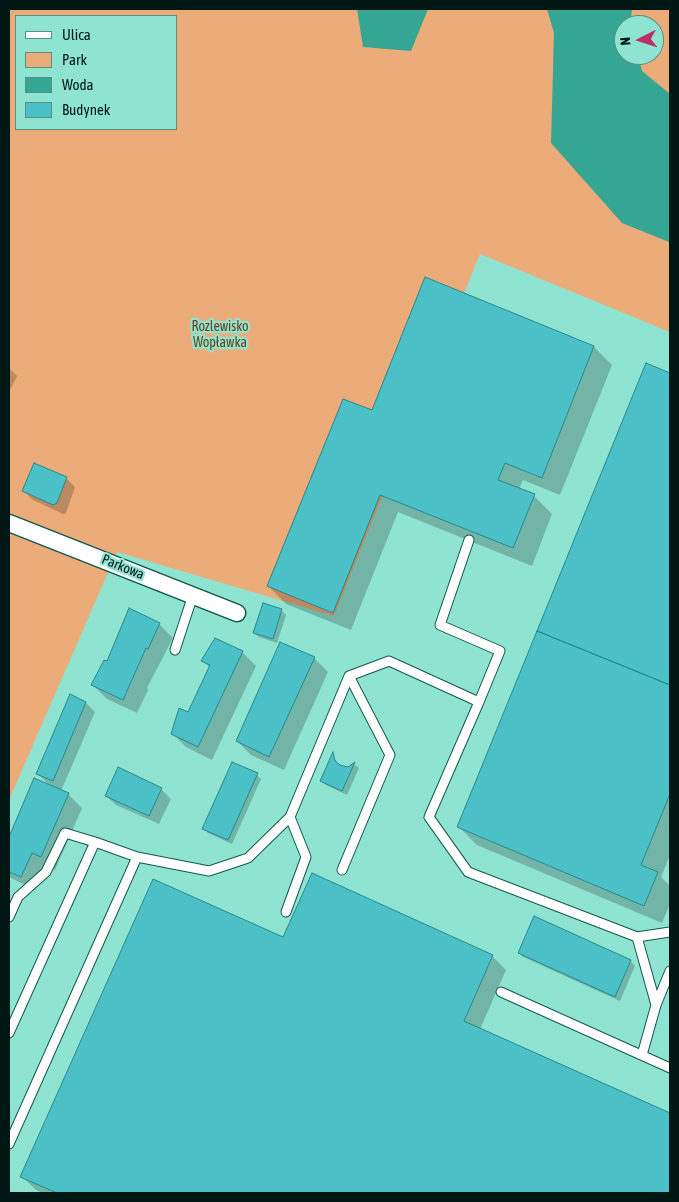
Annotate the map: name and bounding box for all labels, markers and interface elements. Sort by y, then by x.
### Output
legend [15,15,178,130]
north arrow [614,15,664,65]
text: Ulica [62,26,91,43]
text: N [617,36,633,46]
text: Park [62,51,87,68]
text: Woda [62,76,94,93]
text: Budynek [62,101,110,118]
park label: Rozlewisko Wopławka [191,319,249,352]
street label: Parkowa [99,551,147,583]

